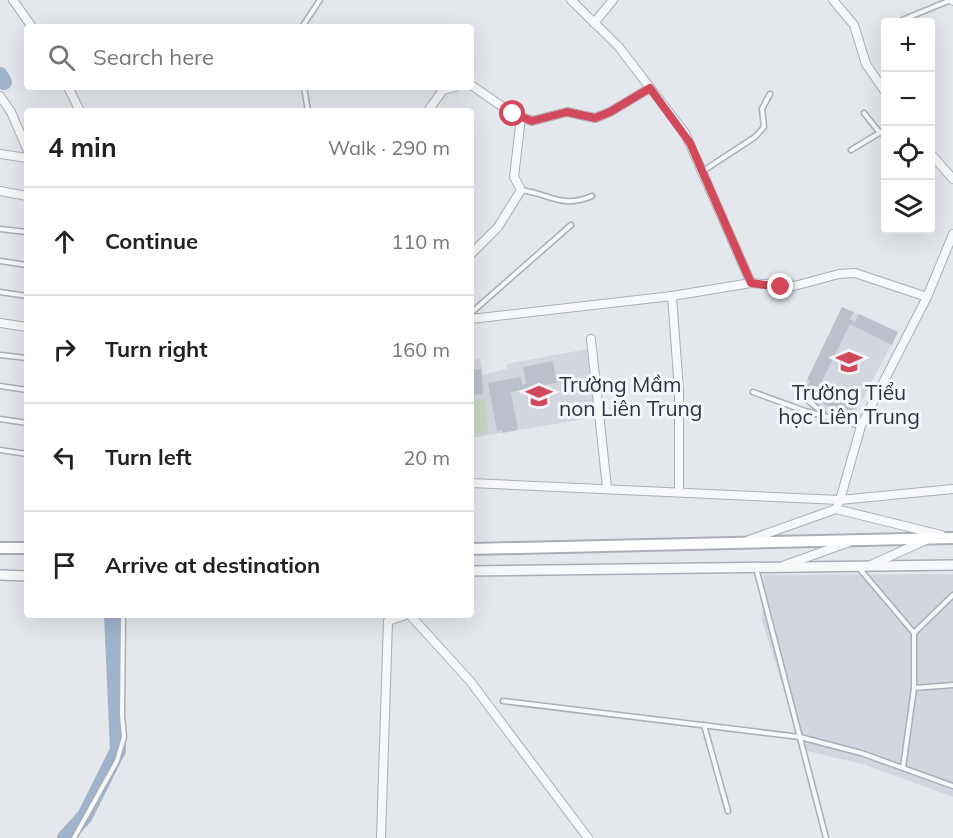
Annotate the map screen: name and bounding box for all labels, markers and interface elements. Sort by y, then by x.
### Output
map controls [881,18,935,234]
button: + [881,18,935,72]
search box [24,24,474,90]
icon: search [45,41,78,74]
text: Search here [93,43,214,71]
button: − [881,72,935,126]
route start [499,100,525,126]
button: locate [881,126,935,180]
text: 4 min [48,131,117,164]
text: Walk · 290 m [328,135,450,160]
button: layers [881,180,935,234]
icon: ahead [48,225,81,258]
text: Continue [105,227,198,255]
text: 110 m [391,229,450,254]
route end [767,273,793,299]
icon: right [48,333,81,366]
text: Turn right [105,335,208,363]
text: 160 m [391,337,450,362]
school or university icon: Trường Tiểu học Liên Trung [834,347,864,377]
place label: Trường Mầm non Liên Trung [559,371,703,421]
place label: Trường Tiểu học Liên Trung [778,379,920,429]
school or university icon: Trường Mầm non Liên Trung [524,381,554,411]
icon: left [48,441,81,474]
text: Turn left [105,443,192,471]
text: 20 m [403,445,450,470]
icon: arrive [48,549,81,582]
text: Arrive at destination [105,551,320,579]

